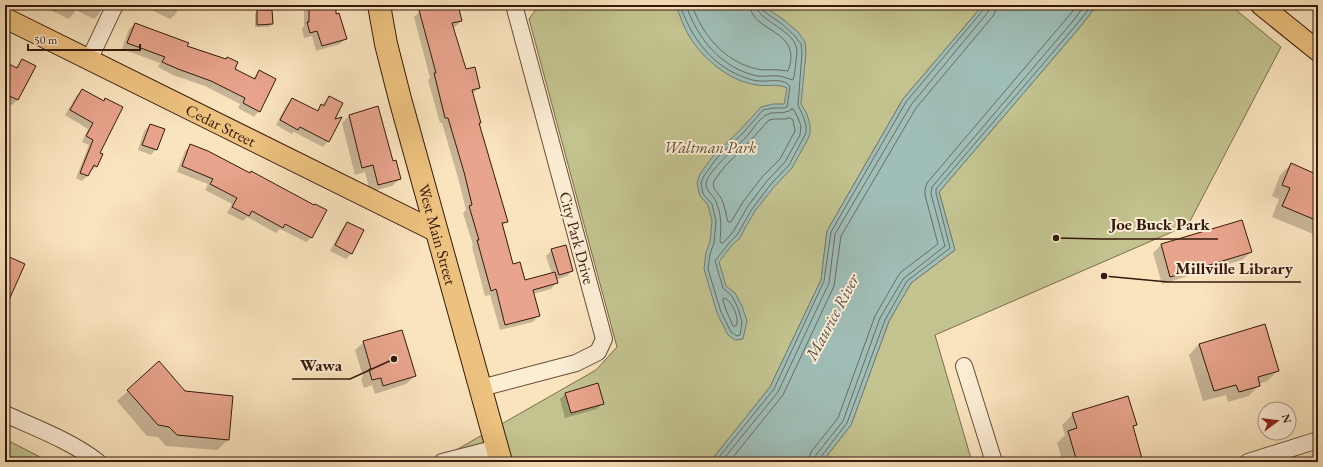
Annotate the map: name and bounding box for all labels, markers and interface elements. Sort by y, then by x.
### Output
scale bar [28,26,140,52]
text: 50 m [34,32,58,48]
street label: Cedar Street [182,99,260,151]
park label: Waltman Park [664,137,757,158]
street label: West Main Street [414,182,462,287]
street label: City Park Drive [555,189,599,287]
callout: Joe Buck Park [1102,210,1218,239]
text: Joe Buck Park [1108,213,1210,235]
callout: Millville Library [1168,253,1301,282]
text: Millville Library [1175,257,1294,279]
water label: Maurice River [800,269,865,365]
callout: Wawa [292,350,350,379]
text: Wawa [300,354,343,376]
north arrow [1257,401,1297,441]
text: N [1279,412,1295,425]

